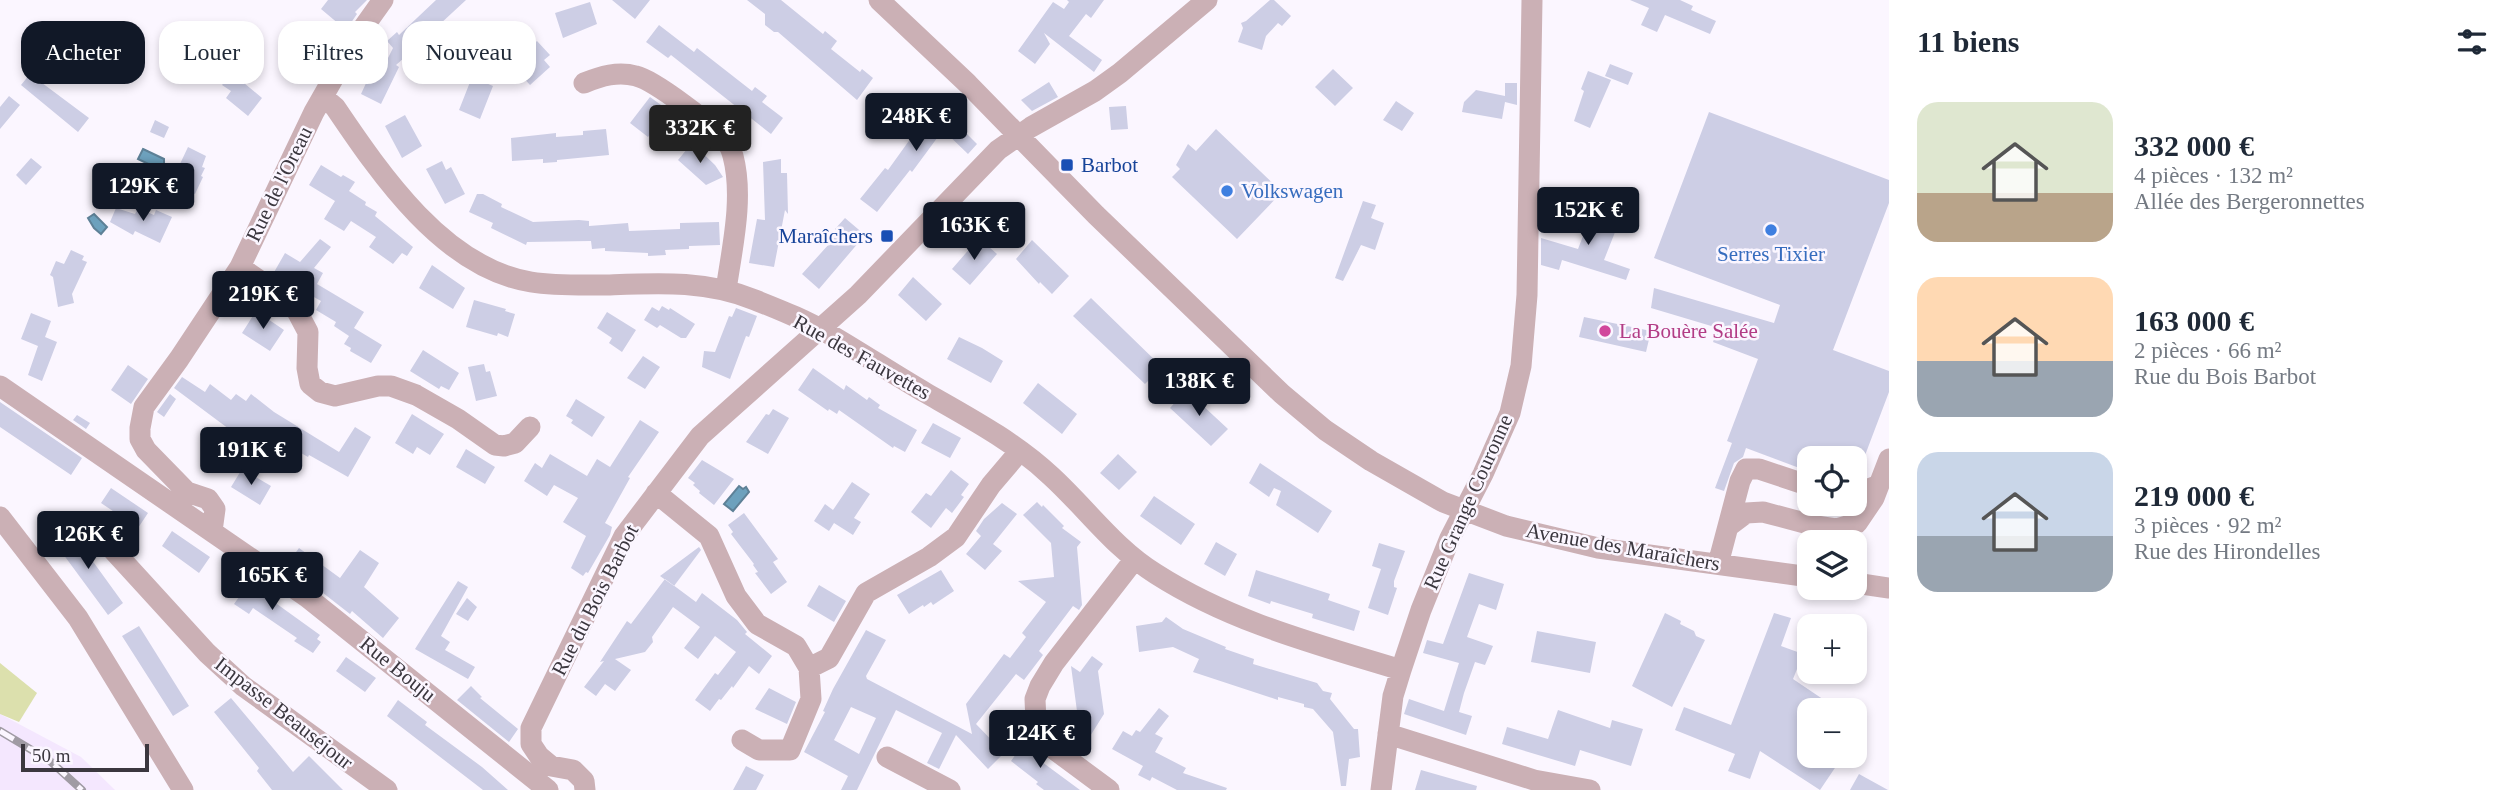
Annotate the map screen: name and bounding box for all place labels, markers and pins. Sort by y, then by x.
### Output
pin: 248K € [859,94,973,153]
pin: 332K € [643,106,757,165]
place label: Barbot [1081,153,1138,177]
marker: Barbot [1059,157,1075,173]
pin: 129K € [86,164,200,223]
place label: Volkswagen [1241,179,1344,203]
marker: Volkswagen [1219,183,1235,199]
pin: 152K € [1531,188,1645,247]
pin: 163K € [917,202,1031,262]
marker: Serres Tixier [1763,222,1779,238]
place label: Maraîchers [779,224,873,248]
marker: Maraîchers [879,228,895,244]
place label: Serres Tixier [1717,242,1825,266]
pin: 219K € [206,272,320,331]
place label: La Bouère Salée [1619,319,1758,343]
marker: La Bouère Salée [1597,323,1613,339]
pin: 138K € [1142,358,1256,418]
pin: 191K € [194,428,308,487]
pin: 126K € [31,512,145,571]
pin: 165K € [215,552,329,612]
pin: 124K € [983,710,1097,770]

